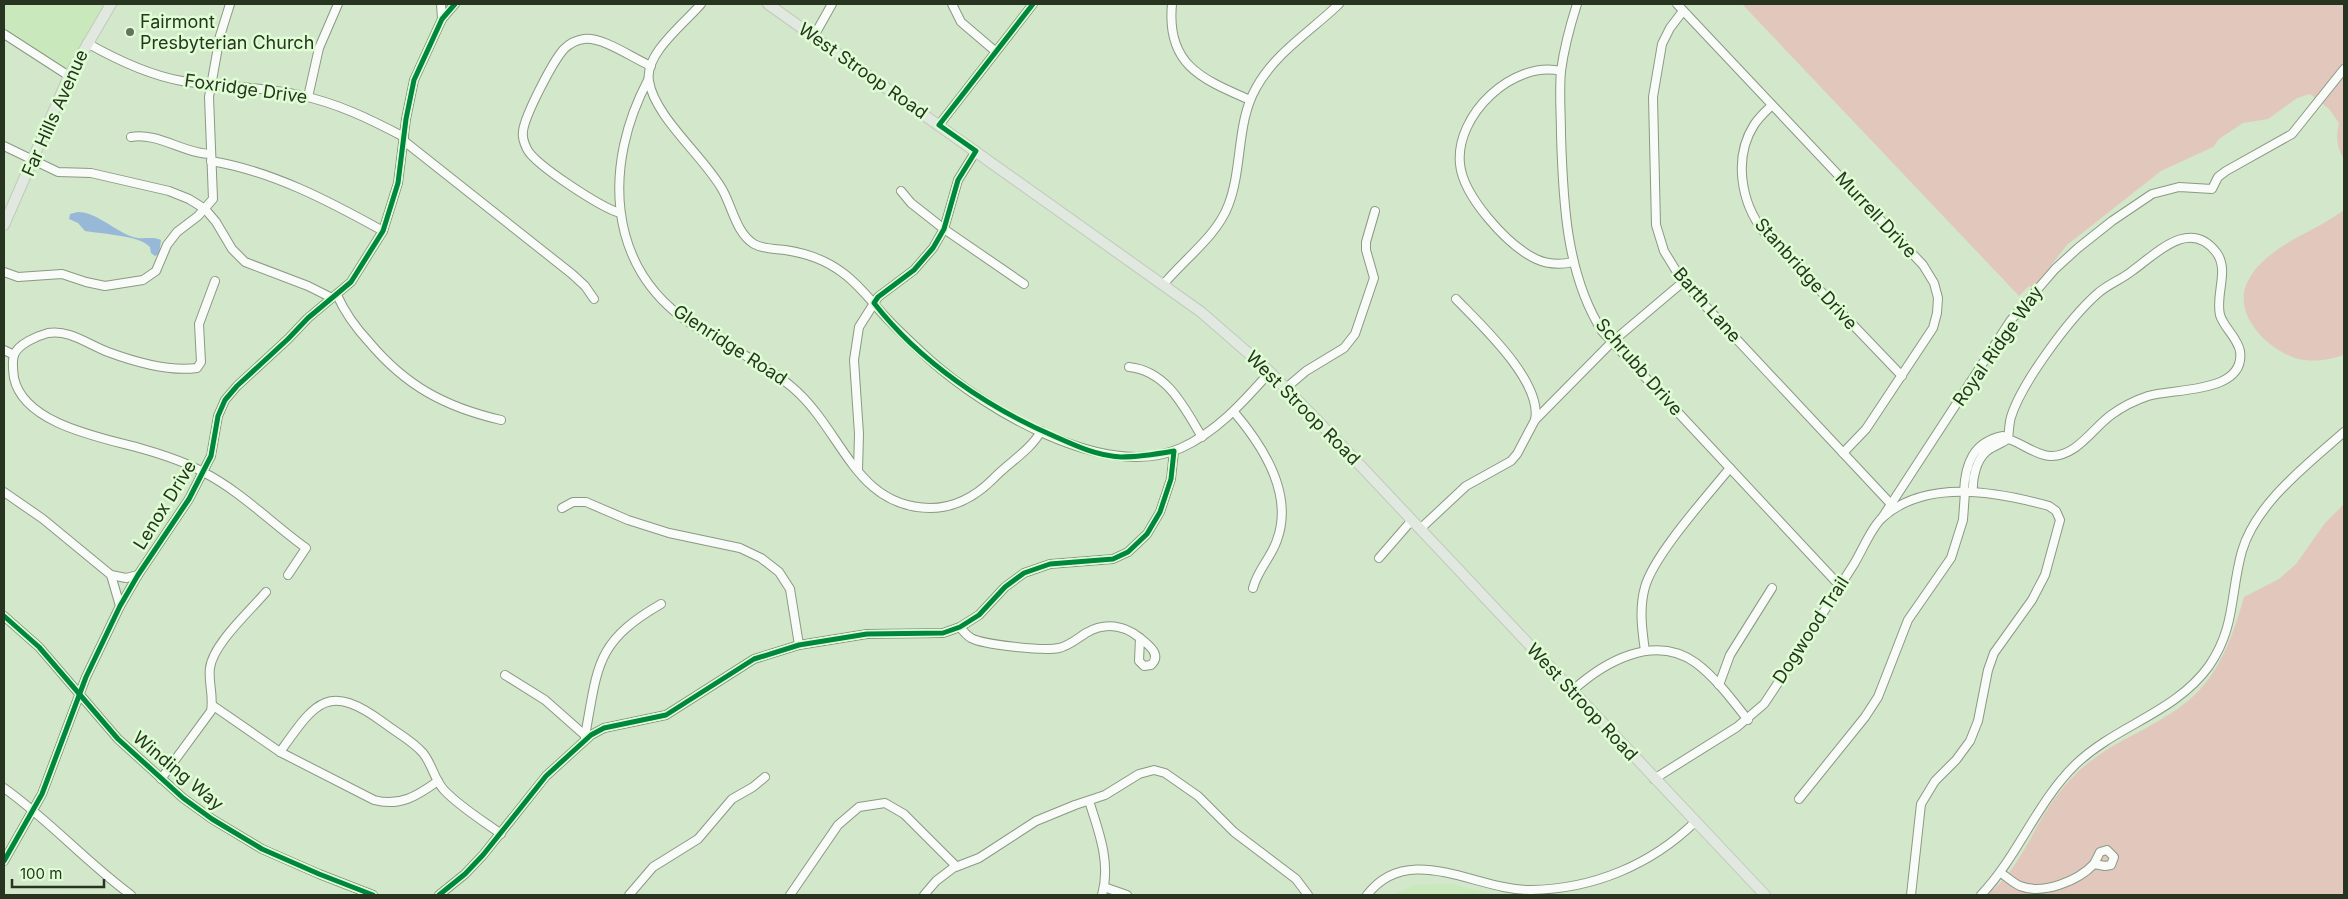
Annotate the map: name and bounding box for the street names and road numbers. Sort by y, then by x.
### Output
street label: West Stroop Road [795,18,932,123]
street label: Far Hills Avenue [17,46,92,179]
street label: Foxridge Drive [183,69,309,108]
street label: Murrell Drive [1831,167,1921,262]
street label: Stanbridge Drive [1751,214,1862,334]
street label: Barth Lane [1669,263,1745,346]
street label: Royal Ridge Way [1948,282,2047,410]
street label: Glenridge Road [669,300,791,389]
street label: Schrubb Drive [1592,314,1687,419]
street label: West Stroop Road [1242,346,1365,469]
street label: Lenox Drive [129,456,200,553]
street label: Dogwood Trail [1768,572,1853,687]
street label: West Stroop Road [1523,639,1642,765]
street label: Winding Way [129,727,228,815]

